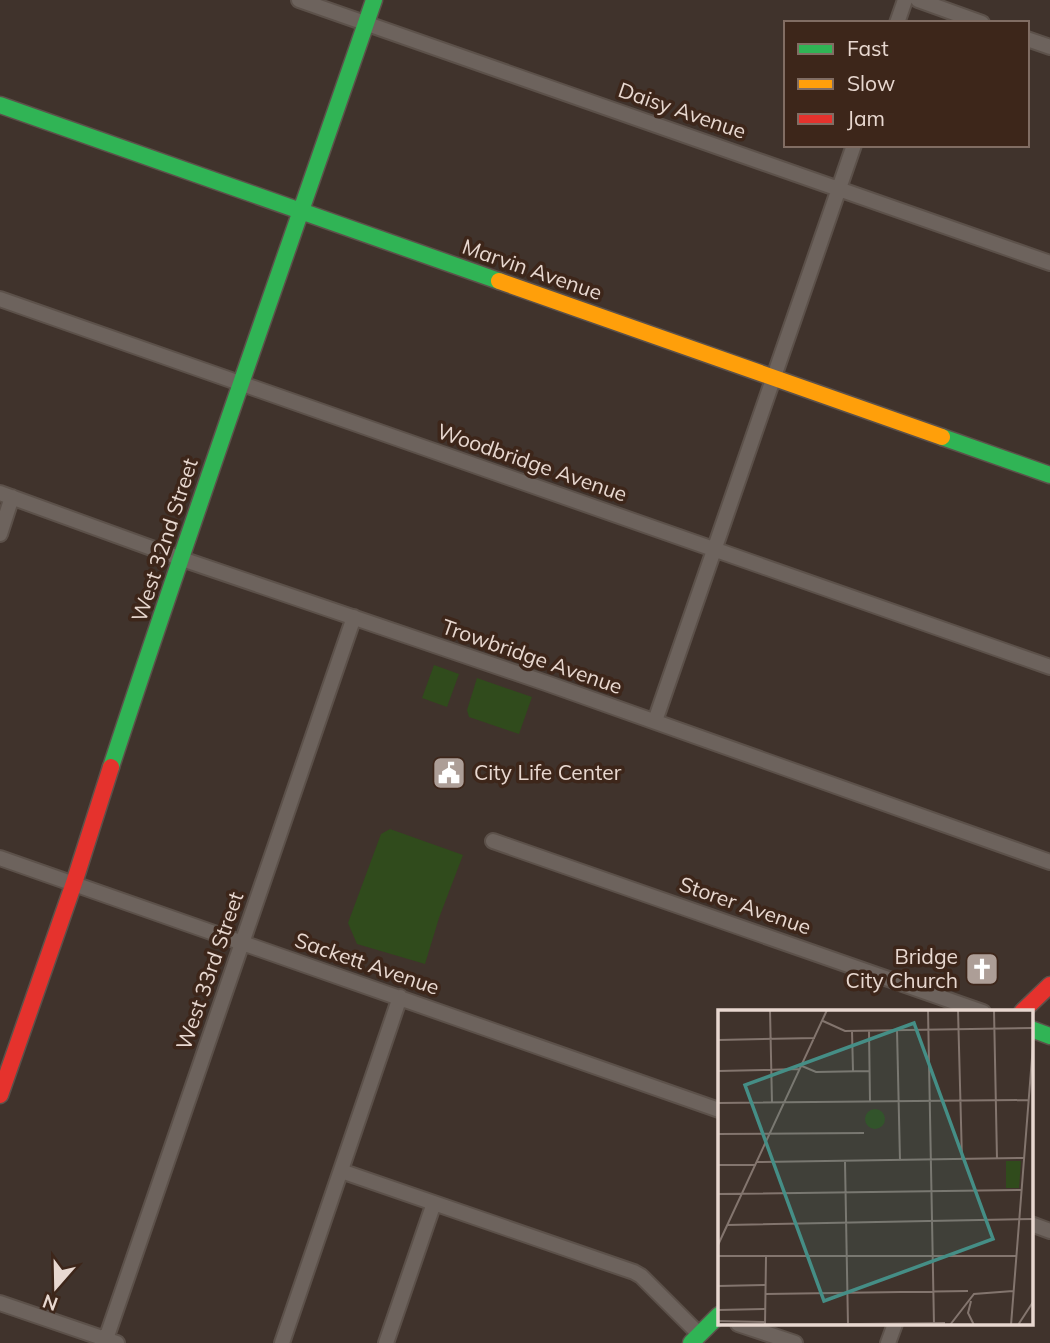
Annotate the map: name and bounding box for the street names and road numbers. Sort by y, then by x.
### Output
street label: Daisy Avenue [615,76,750,144]
street label: Marvin Avenue [459,233,606,305]
street label: Woodbridge Avenue [434,417,631,507]
street label: West 32nd Street [125,455,203,625]
street label: Trowbridge Avenue [439,613,626,699]
street label: Storer Avenue [676,870,815,940]
street label: West 33rd Street [170,888,248,1053]
street label: Sackett Avenue [292,926,443,1000]

